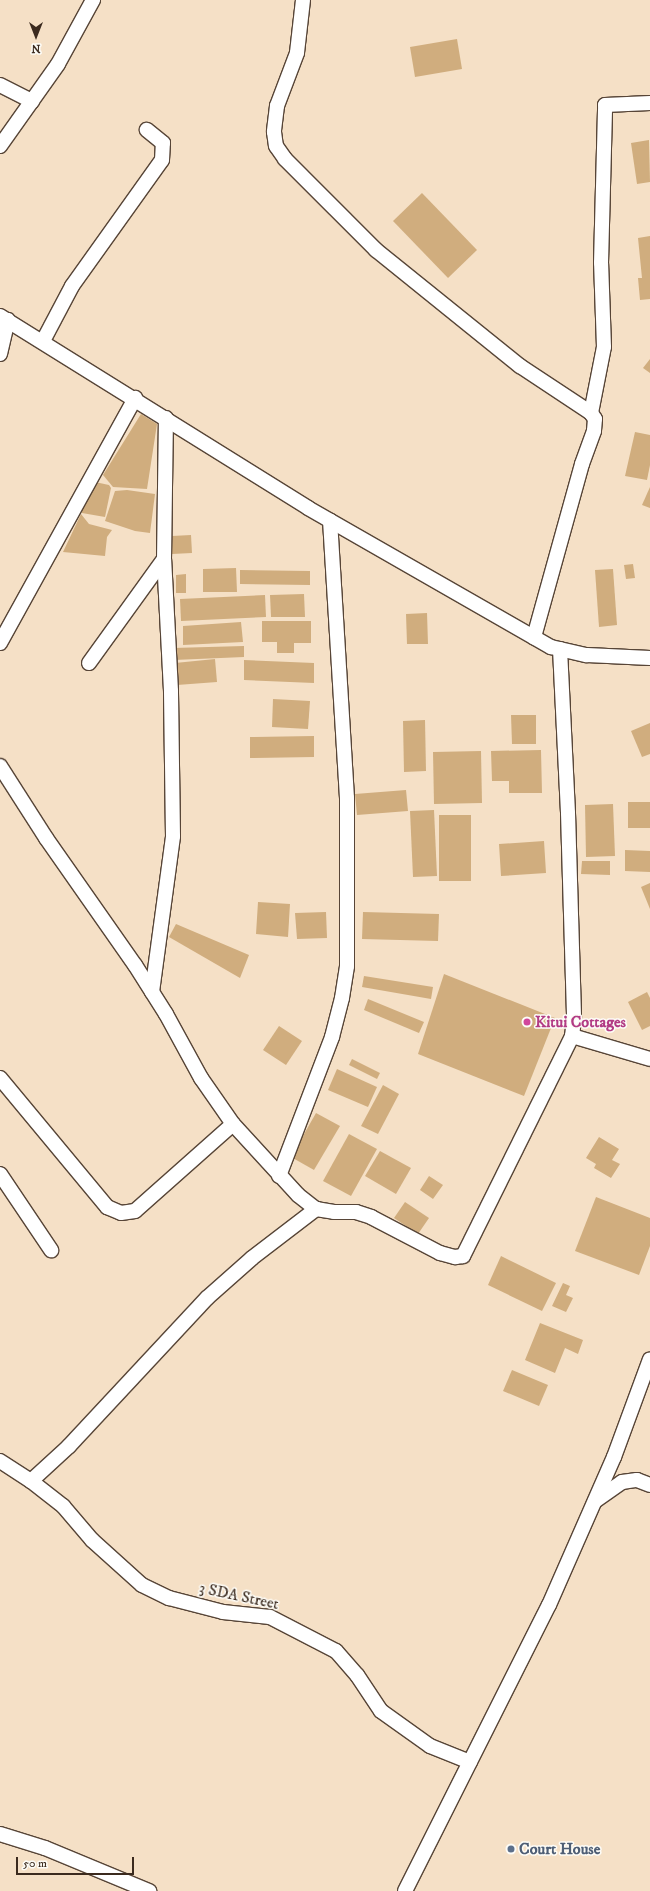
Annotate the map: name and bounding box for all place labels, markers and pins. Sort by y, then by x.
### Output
place label: Kitui Cottages [535,1012,626,1032]
marker: Kitui Cottages [522,1017,532,1027]
place label: Court House [519,1839,600,1859]
marker: Court House [506,1844,516,1854]

